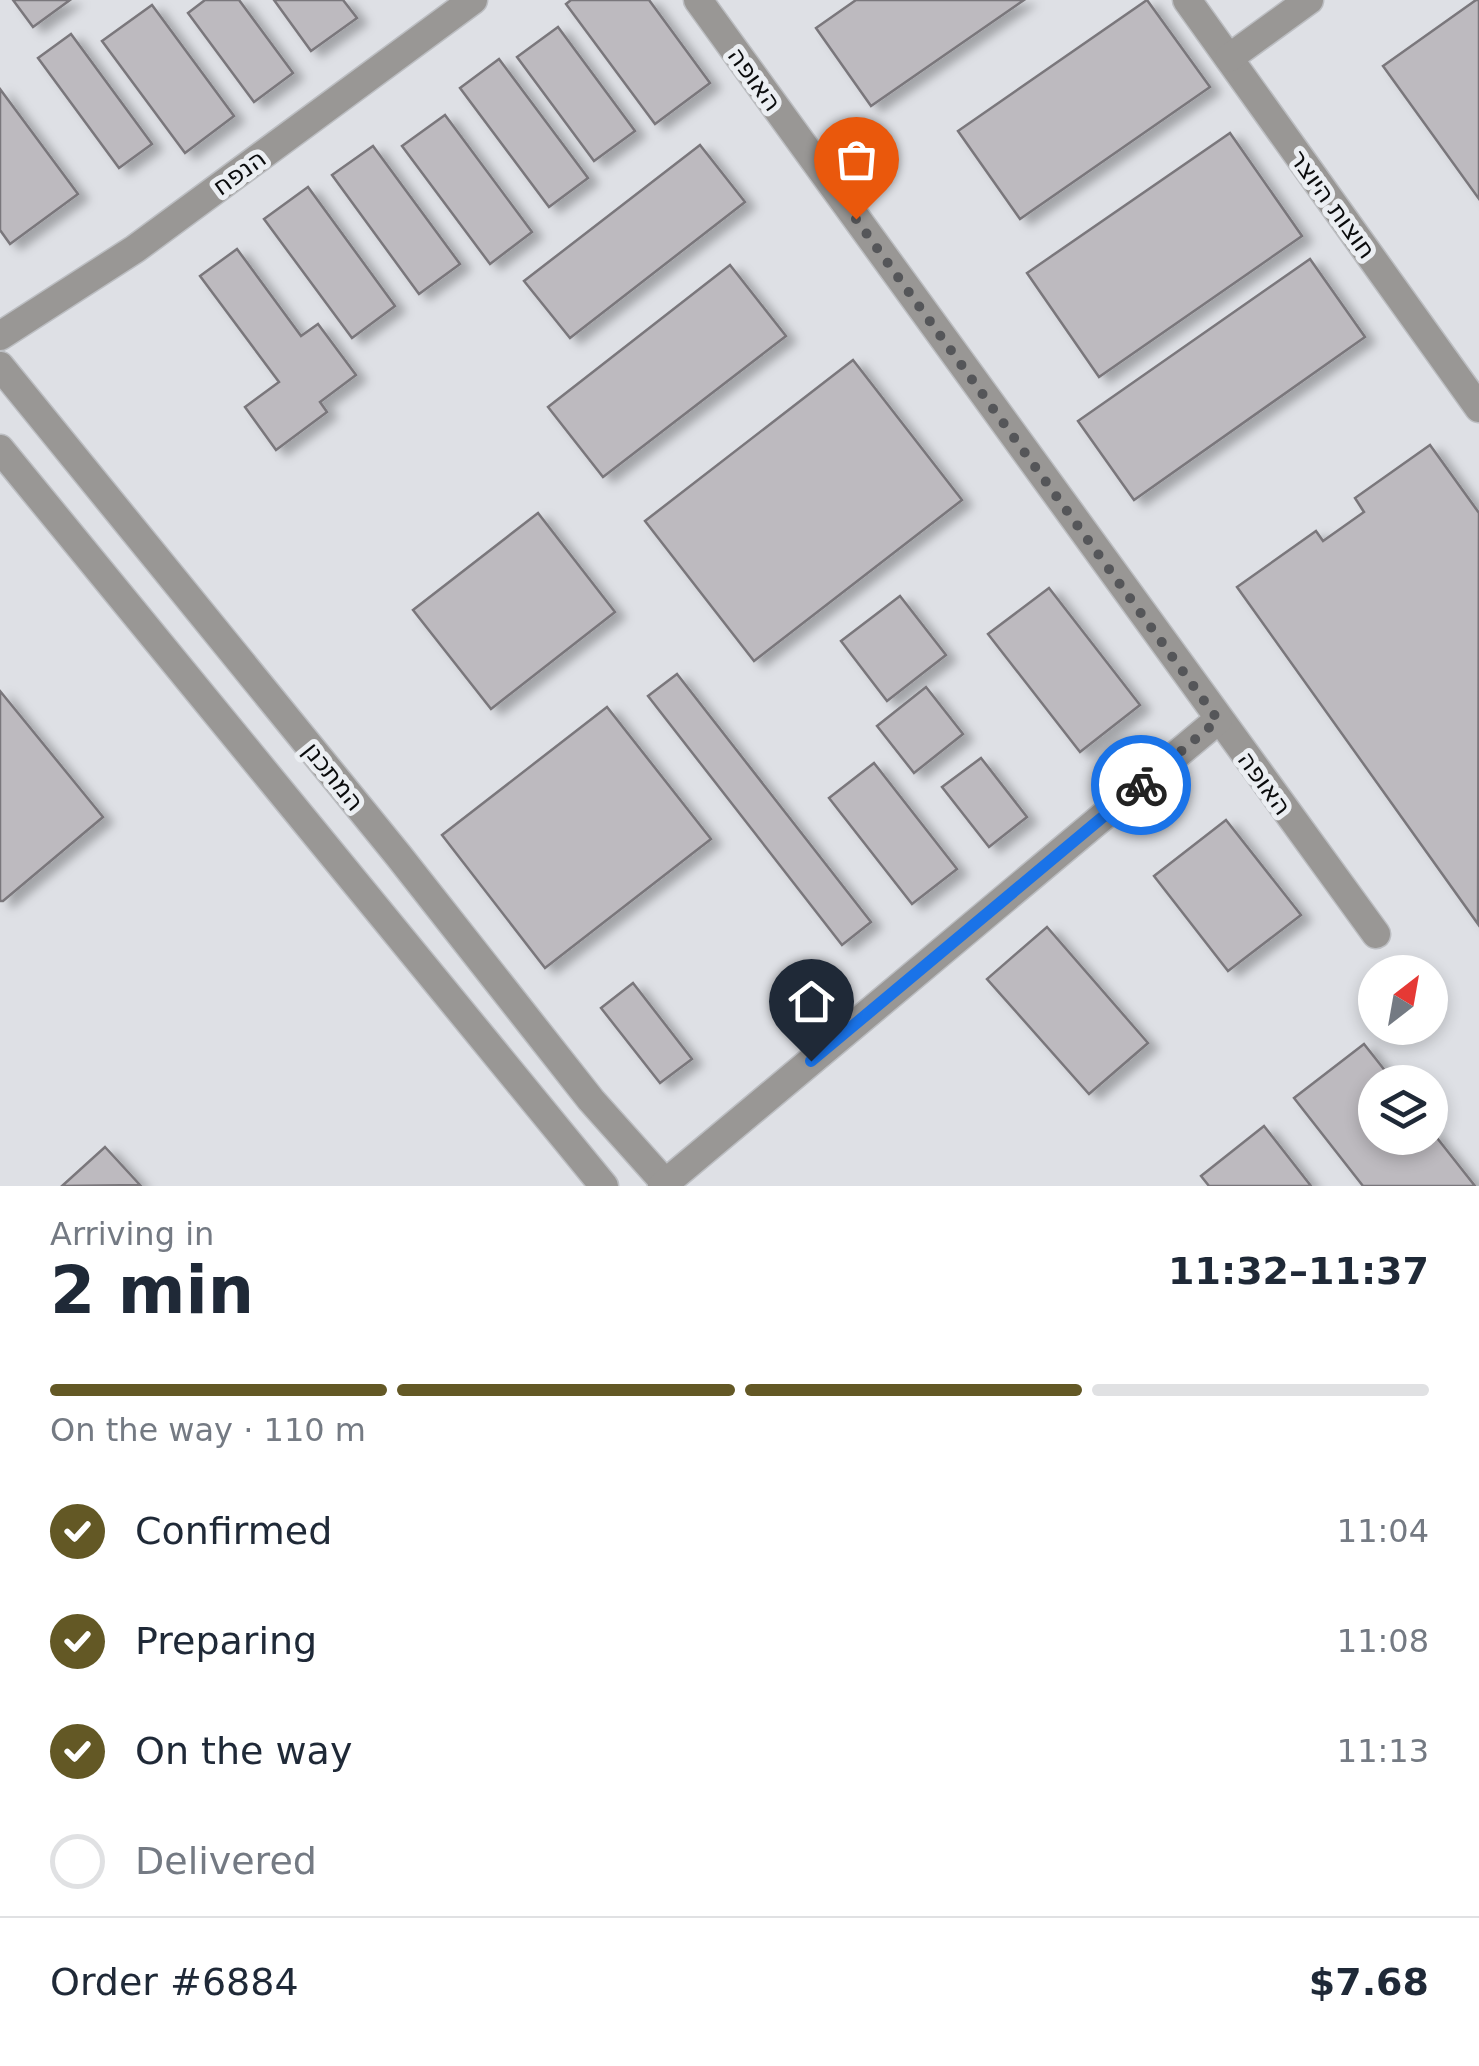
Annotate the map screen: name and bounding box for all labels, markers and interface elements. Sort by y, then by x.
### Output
street label: האופה [722,42,787,117]
pin [814,117,899,220]
icon: bag [829,132,884,187]
street label: הנפח [207,144,271,201]
street label: חוצות היוצר [1284,144,1382,264]
courier [1091,735,1191,835]
street label: המתכנן [297,736,370,816]
street label: האופה [1232,746,1297,821]
icon: bike [1114,758,1169,813]
north arrow [1358,955,1448,1045]
map controls [1358,955,1448,1155]
pin [769,959,854,1062]
icon: home [784,974,839,1029]
button: layers [1358,1065,1448,1155]
text: Arriving in [50,1215,214,1253]
text: 11:32–11:37 [1168,1249,1429,1293]
text: 2 min [50,1253,254,1328]
text: On the way · 110 m [50,1411,366,1449]
icon: check [50,1504,105,1559]
text: Confirmed [135,1509,332,1553]
text: 11:04 [1337,1512,1429,1550]
icon: check [50,1614,105,1669]
text: Preparing [135,1619,317,1663]
text: 11:08 [1337,1622,1429,1660]
icon: check [50,1724,105,1779]
text: On the way [135,1729,352,1773]
text: 11:13 [1337,1732,1429,1770]
text: Delivered [135,1839,317,1883]
text: Order #6884 [50,1960,299,2004]
text: $7.68 [1309,1960,1429,2004]

